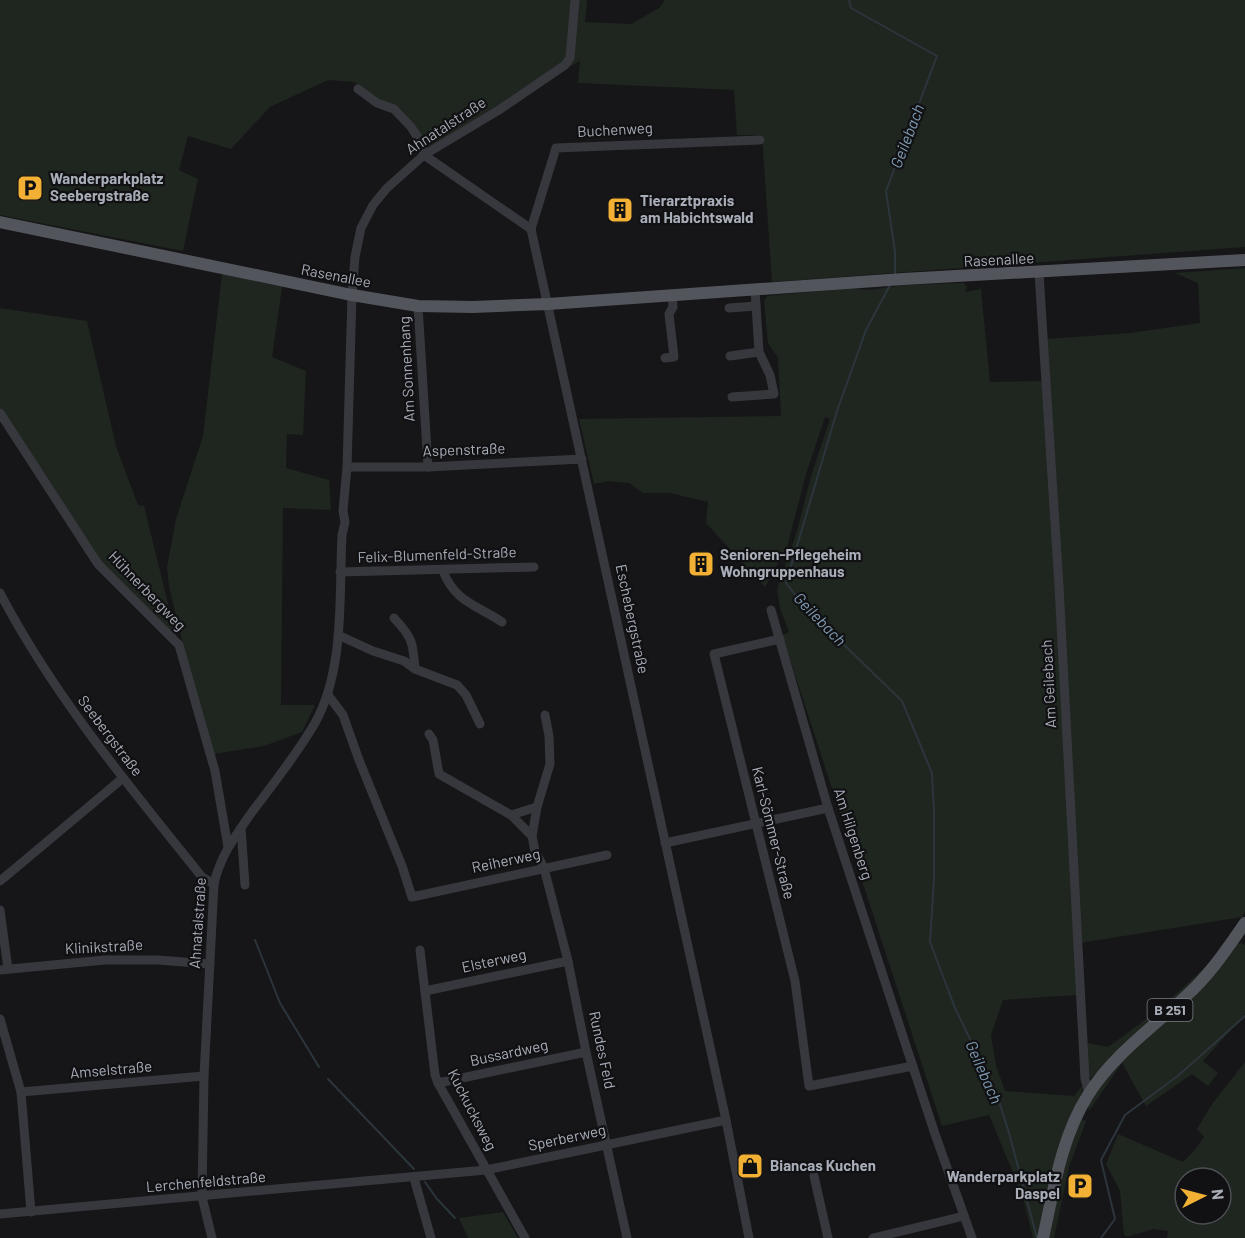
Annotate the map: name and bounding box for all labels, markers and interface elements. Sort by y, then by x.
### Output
street label: Ahnatalstraße [402,93,489,158]
water label: Geilebach [886,101,927,170]
street label: Buchenweg [577,118,653,140]
place label: Wanderparkplatz Seebergstraße [50,169,164,204]
parking icon: Wanderparkplatz Seebergstraße [15,173,45,203]
place label: Tierarztpraxis am Habichtswald [640,191,753,226]
building icon: Tierarztpraxis am Habichtswald [605,195,635,225]
street label: Rasenallee [963,248,1035,270]
street label: Rasenallee [300,259,373,291]
street label: Am Sonnenhang [394,316,418,422]
street label: Aspenstraße [422,439,506,459]
street label: Felix-Blumenfeld-Straße [357,542,517,566]
place label: Senioren-Pflegeheim Wohngruppenhaus [720,545,861,580]
street label: Hühnerbergweg [105,547,190,634]
building icon: Senioren-Pflegeheim Wohngruppenhaus [686,549,716,579]
street label: Eschebergstraße [613,562,653,675]
water label: Geilebach [790,588,850,649]
street label: Am Geilebach [1037,639,1059,729]
street label: Seebergstraße [75,692,147,779]
street label: Karl-Sömmer-Straße [749,765,799,901]
street label: Am Hilgenberg [831,786,877,882]
street label: Reiherweg [470,844,542,876]
street label: Ahnatalstraße [185,877,209,969]
street label: Klinikstraße [65,935,143,957]
street label: Elsterweg [460,944,528,976]
road number: B 251 [1148,999,1192,1021]
street label: Rundes Feld [586,1009,620,1090]
street label: Bussardweg [468,1035,549,1069]
water label: Geilebach [962,1037,1007,1106]
street label: Amselstraße [69,1056,153,1082]
street label: Kuckucksweg [445,1066,501,1153]
street label: Sperberweg [526,1120,607,1154]
shop icon: Biancas Kuchen [735,1151,765,1181]
place label: Biancas Kuchen [770,1156,876,1174]
north arrow [1173,1166,1233,1226]
street label: Lerchenfeldstraße [145,1167,267,1195]
place label: Wanderparkplatz Daspel [947,1167,1060,1202]
parking icon: Wanderparkplatz Daspel [1065,1171,1095,1201]
text: N [1208,1188,1228,1201]

